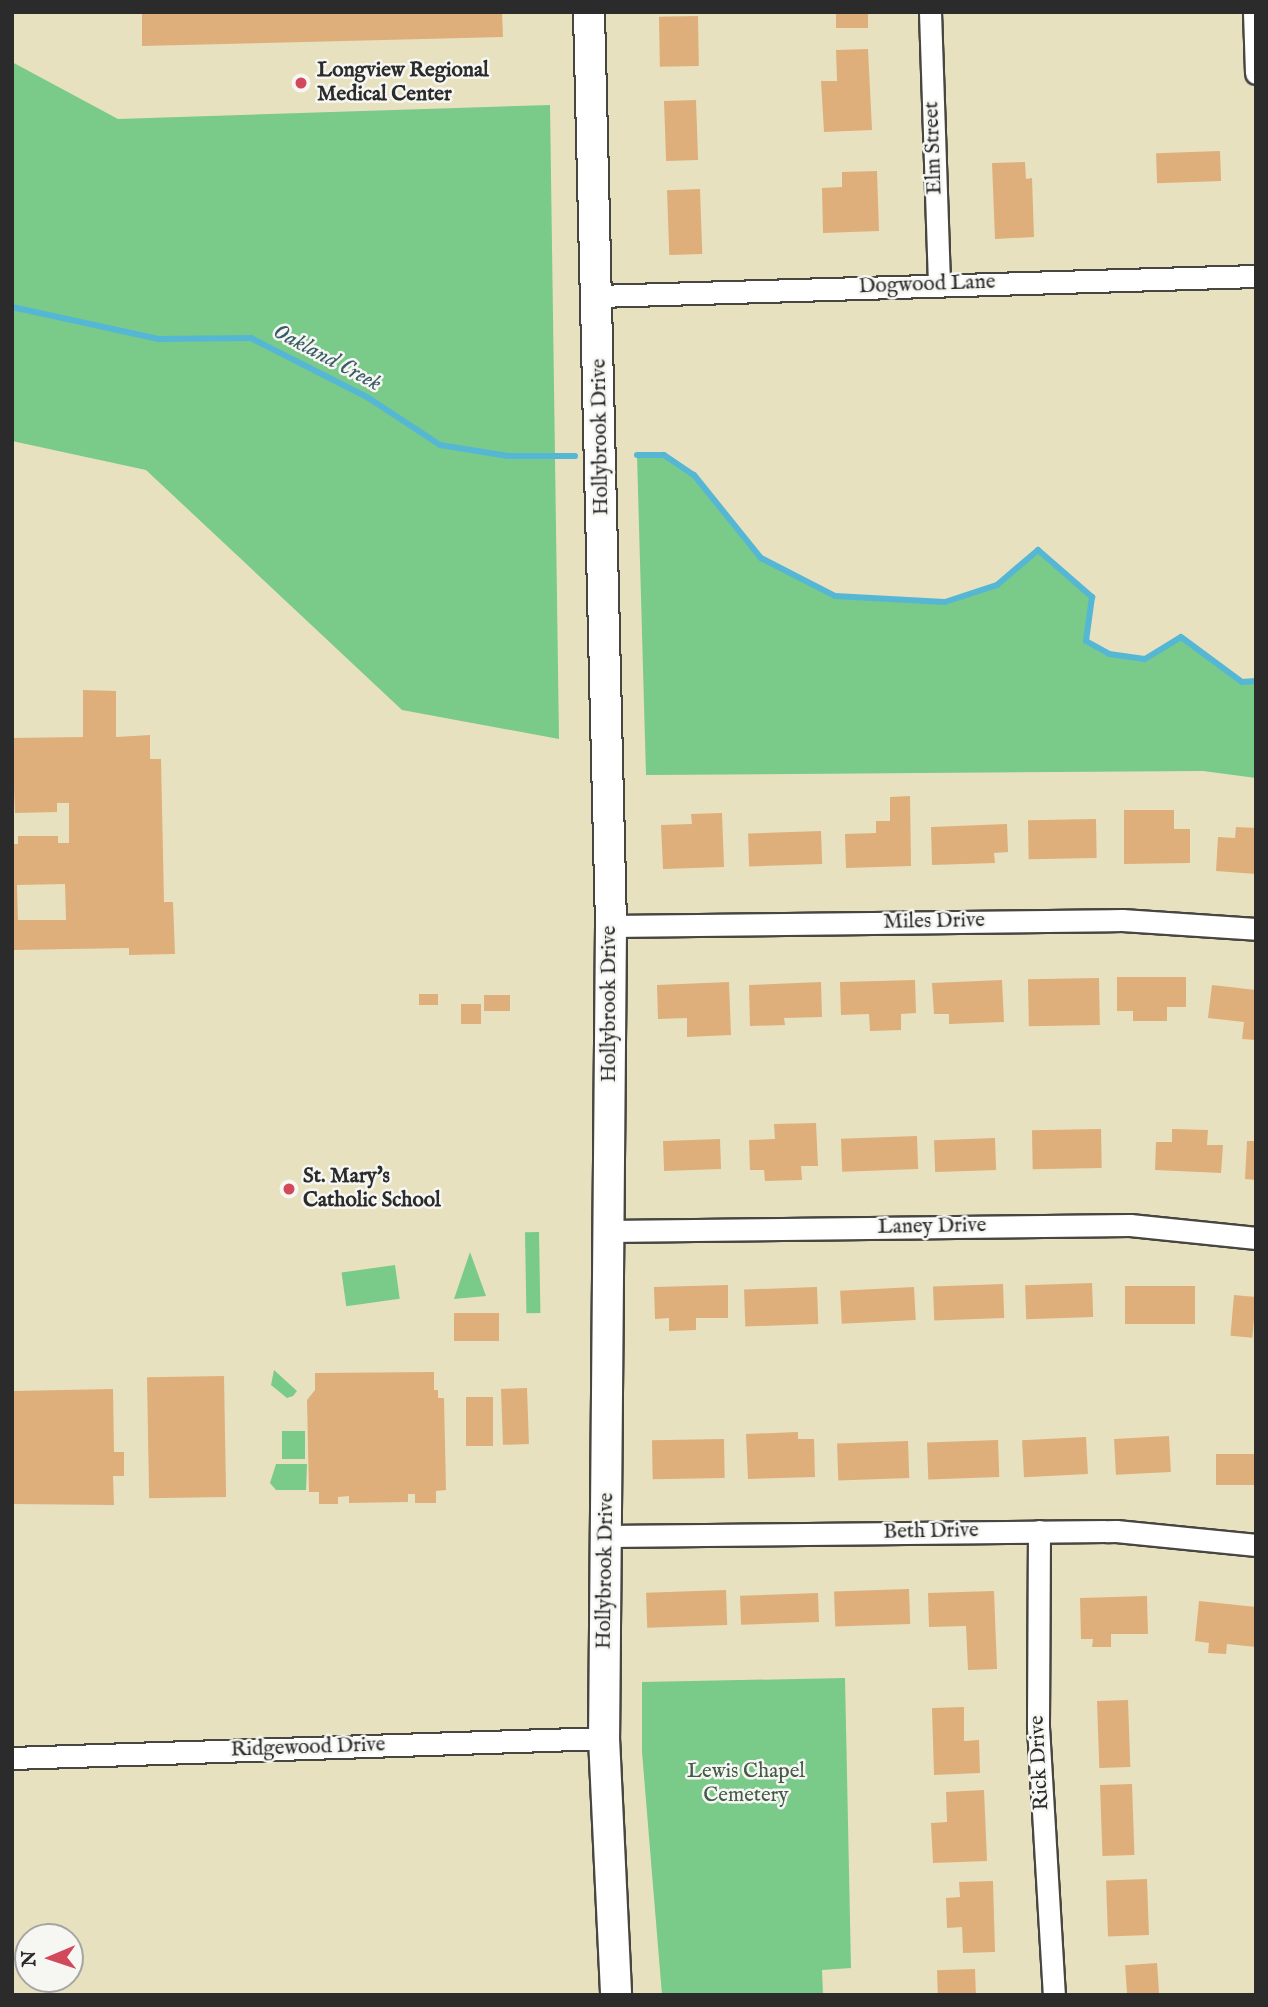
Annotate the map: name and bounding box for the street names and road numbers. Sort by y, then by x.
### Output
street label: Elm Street [920,101,948,195]
street label: Dogwood Lane [858,270,996,300]
street label: Hollybrook Drive [587,358,615,516]
street label: Miles Drive [883,909,985,935]
street label: Hollybrook Drive [597,926,623,1082]
street label: Laney Drive [877,1213,987,1241]
street label: Hollybrook Drive [592,1492,620,1650]
street label: Beth Drive [883,1519,979,1545]
street label: Rick Drive [1025,1715,1055,1811]
street label: Ridgewood Drive [230,1733,386,1763]

